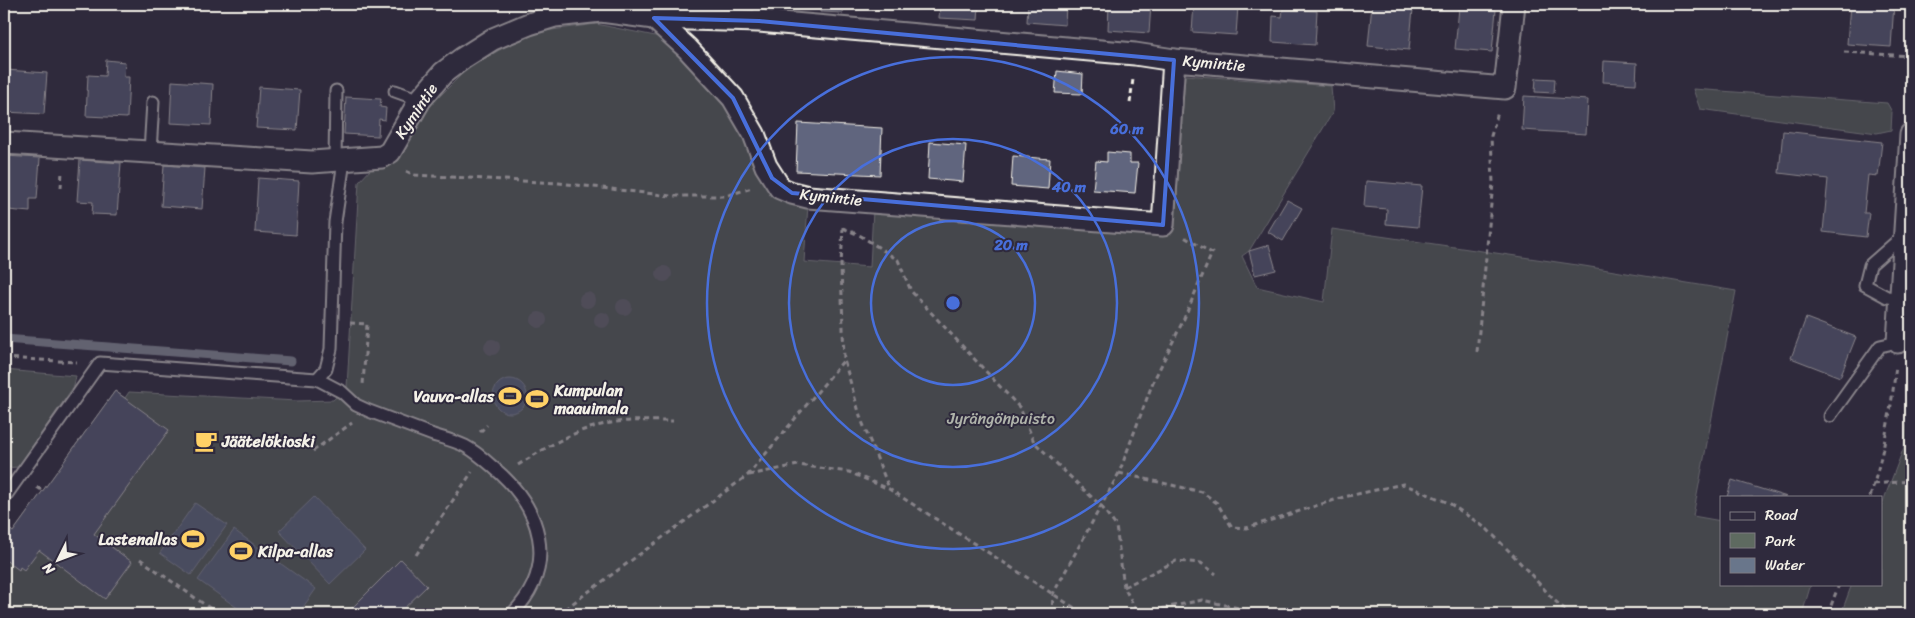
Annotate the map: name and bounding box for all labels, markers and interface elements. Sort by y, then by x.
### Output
street label: Kymintie [1182,46,1247,80]
street label: Kymintie [386,77,446,145]
text: 60 m [1109,116,1144,142]
text: 40 m [1051,174,1087,200]
street label: Kymintie [798,179,864,215]
text: 20 m [993,232,1028,258]
centre of rings [944,294,962,312]
place label: Kumpulan maauimala [553,376,629,423]
place label: Vauva-allas [414,382,495,411]
sports icon: Vauva-allas [497,383,523,409]
sports icon: Kumpulan maauimala [524,386,550,412]
park label: Jyrängönpuisto [946,404,1055,433]
place label: Jäätelökioski [221,427,316,456]
cafe icon: Jäätelökioski [193,428,219,454]
legend [1720,496,1882,586]
text: Road [1765,502,1798,528]
place label: Lastenallas [99,525,177,554]
sports icon: Lastenallas [180,526,206,552]
text: Park [1765,528,1796,554]
north arrow [32,536,82,586]
place label: Kilpa-allas [257,537,334,566]
sports icon: Kilpa-allas [228,538,254,564]
text: Water [1765,552,1805,578]
text: N [36,556,62,581]

